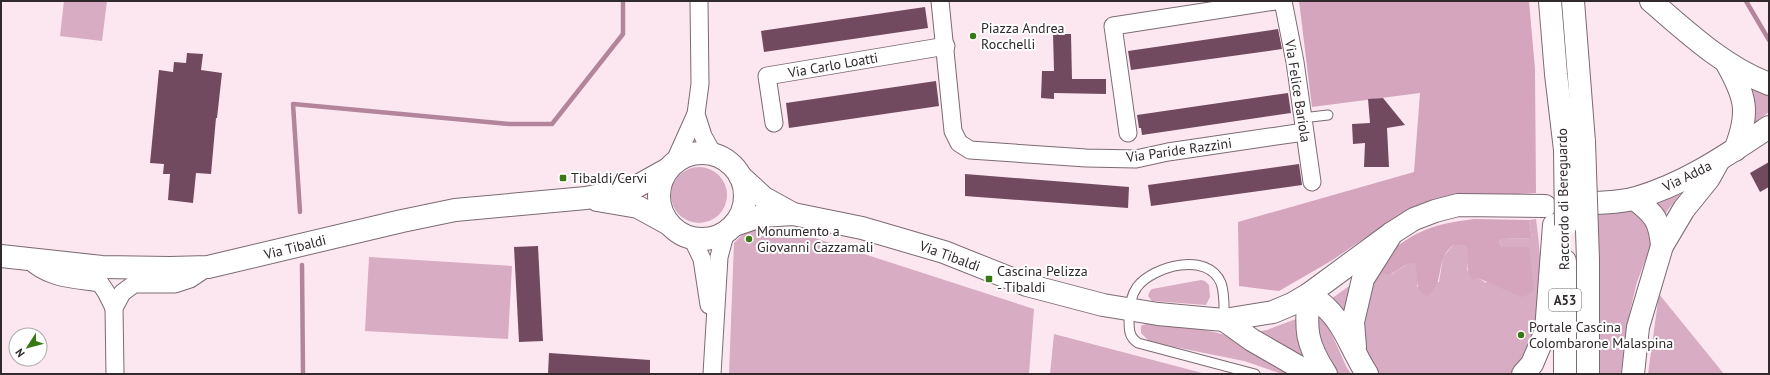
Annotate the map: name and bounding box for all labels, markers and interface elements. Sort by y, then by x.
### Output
place label: Piazza Andrea Rocchelli [981,19,1065,53]
marker: Piazza Andrea Rocchelli [968,31,978,41]
street label: Via Felice Bariola [1281,37,1315,144]
street label: Via Carlo Loatti [786,48,880,82]
street label: Raccordo di Bereguardo [1553,128,1573,270]
street label: Via Paride Razzini [1124,134,1233,166]
street label: Via Adda [1659,156,1714,196]
place label: Tibaldi/Cervi [571,169,647,187]
marker: Tibaldi/Cervi [558,173,568,183]
place label: Monumento a Giovanni Cazzamali [757,222,873,256]
street label: Via Tibaldi [261,231,328,264]
marker: Monumento a Giovanni Cazzamali [744,234,754,244]
street label: Via Tibaldi [916,236,983,275]
place label: Cascina Pelizza - Tibaldi [997,262,1088,296]
marker: Cascina Pelizza - Tibaldi [984,274,994,284]
road number: A53 [1549,289,1581,311]
place label: Portale Cascina Colombarone Malaspina [1529,318,1673,352]
north arrow [8,327,48,367]
marker: Portale Cascina Colombarone Malaspina [1516,330,1526,340]
text: N [12,346,28,360]

